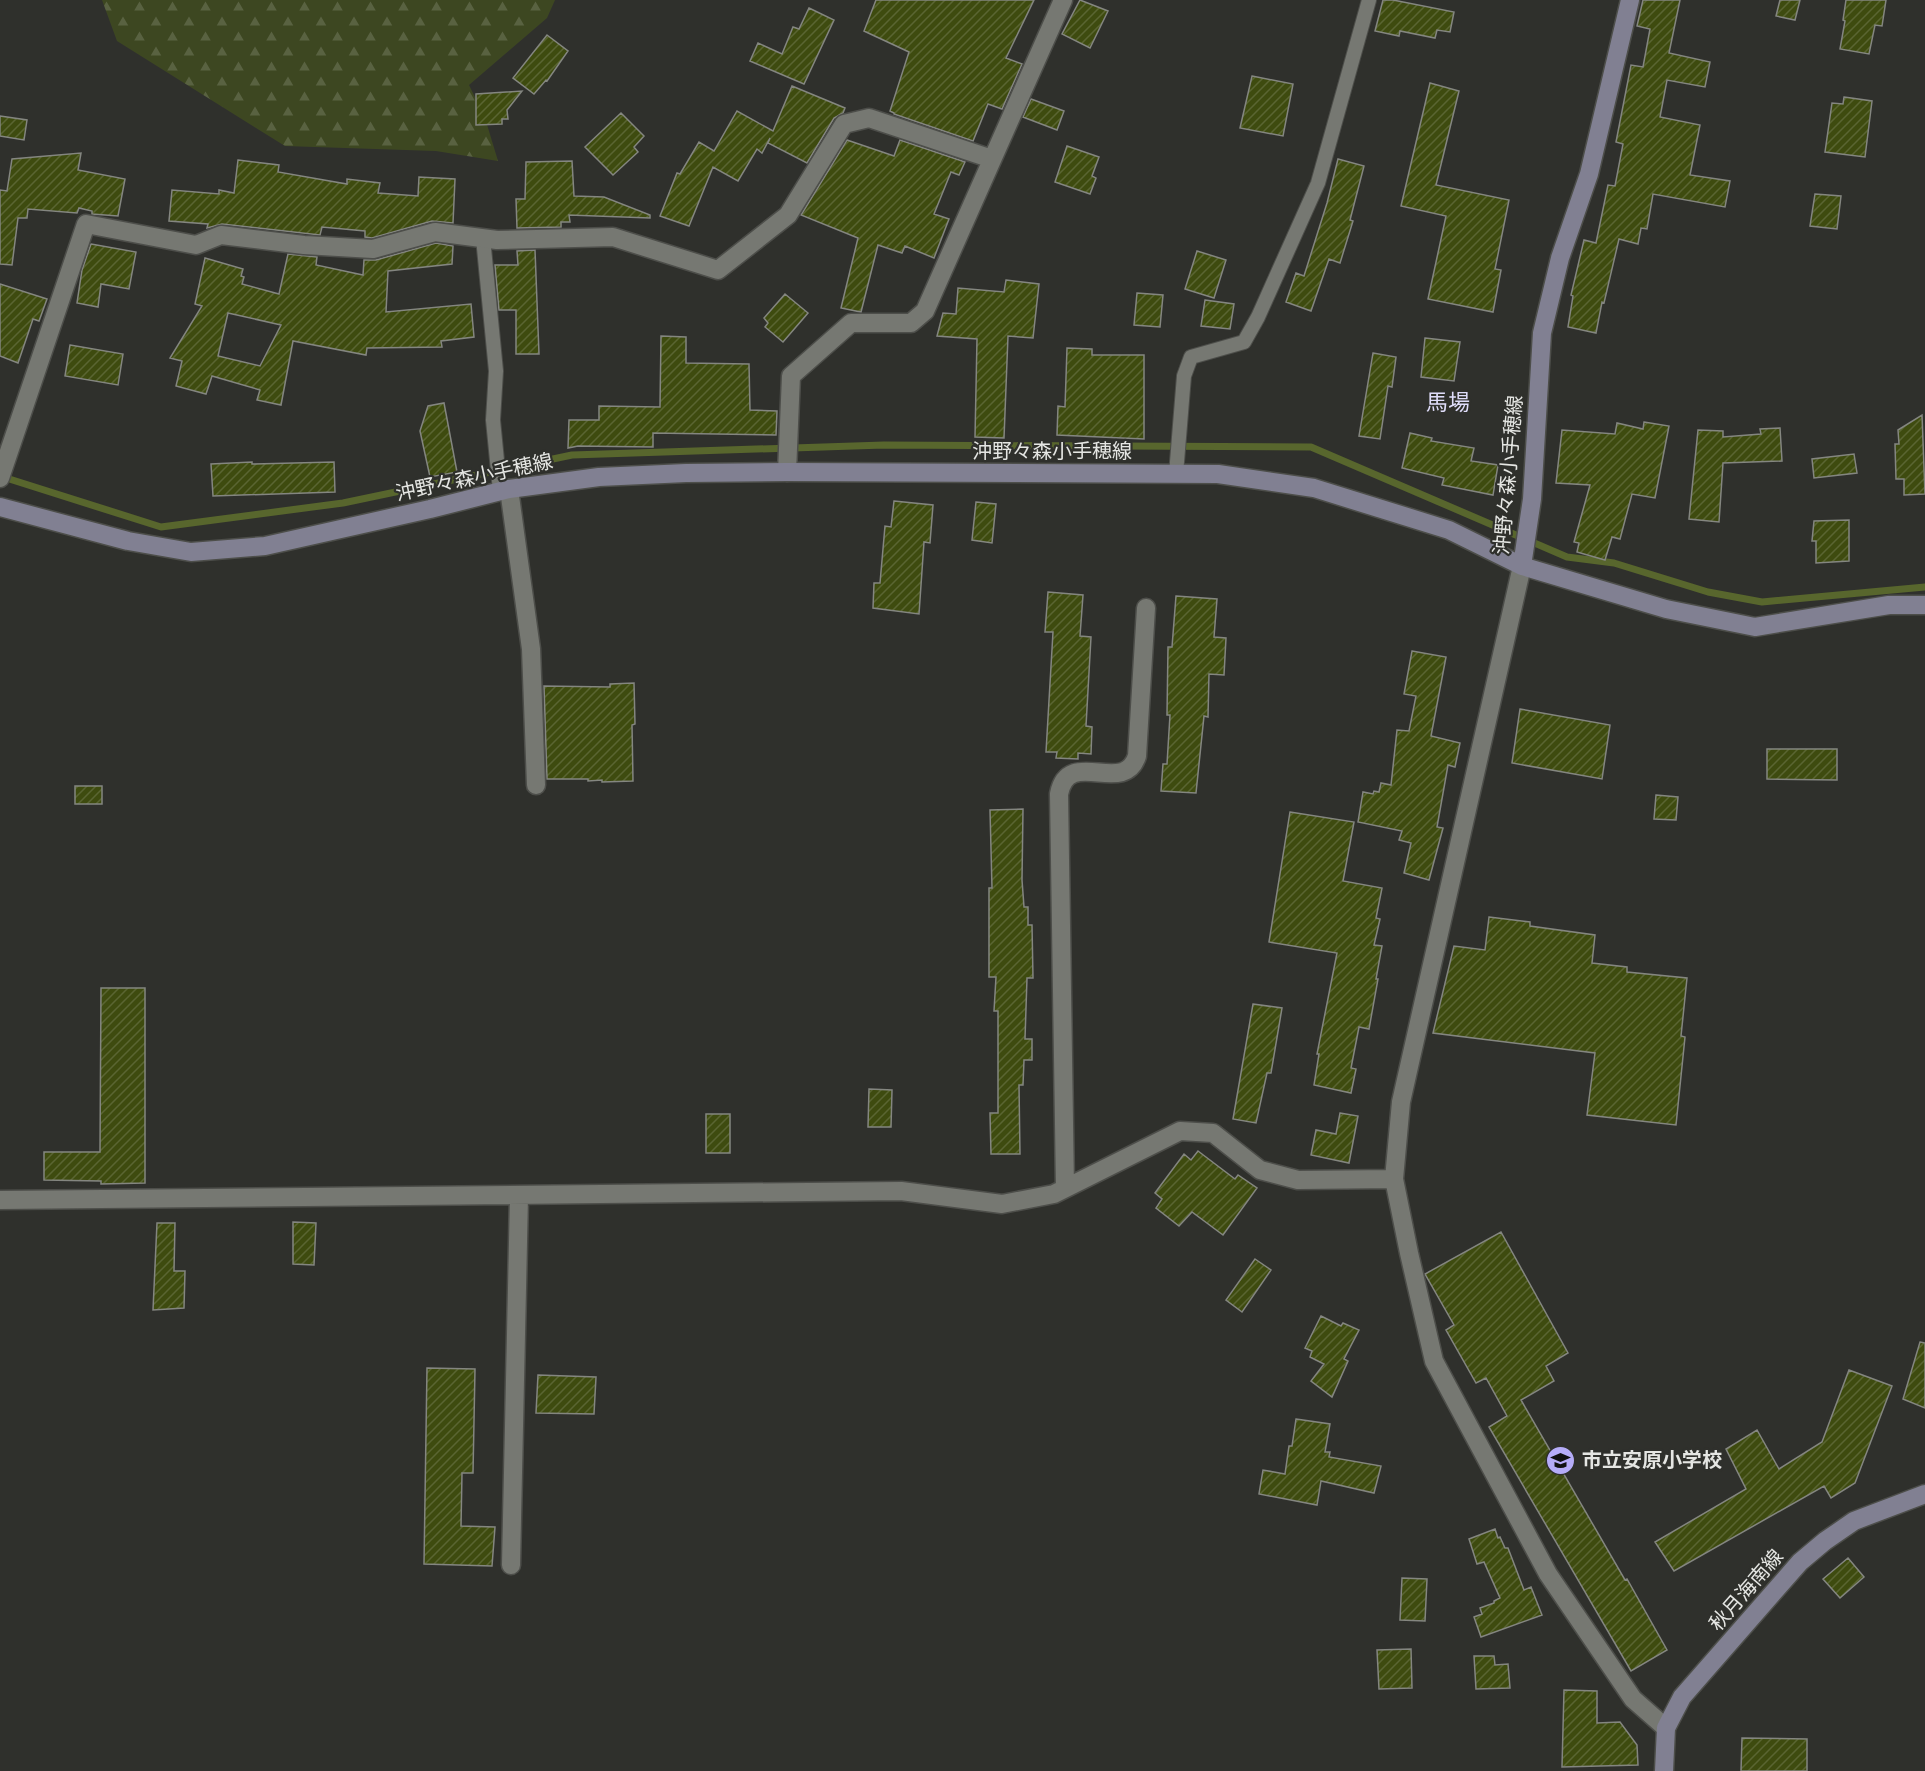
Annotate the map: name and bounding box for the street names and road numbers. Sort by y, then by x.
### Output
street label: 沖野々森小手穂線 [1488,394,1528,556]
street label: 沖野々森小手穂線 [972,438,1132,464]
street label: 沖野々森小手穂線 [393,448,555,506]
street label: 秋月海南線 [1703,1544,1789,1636]

